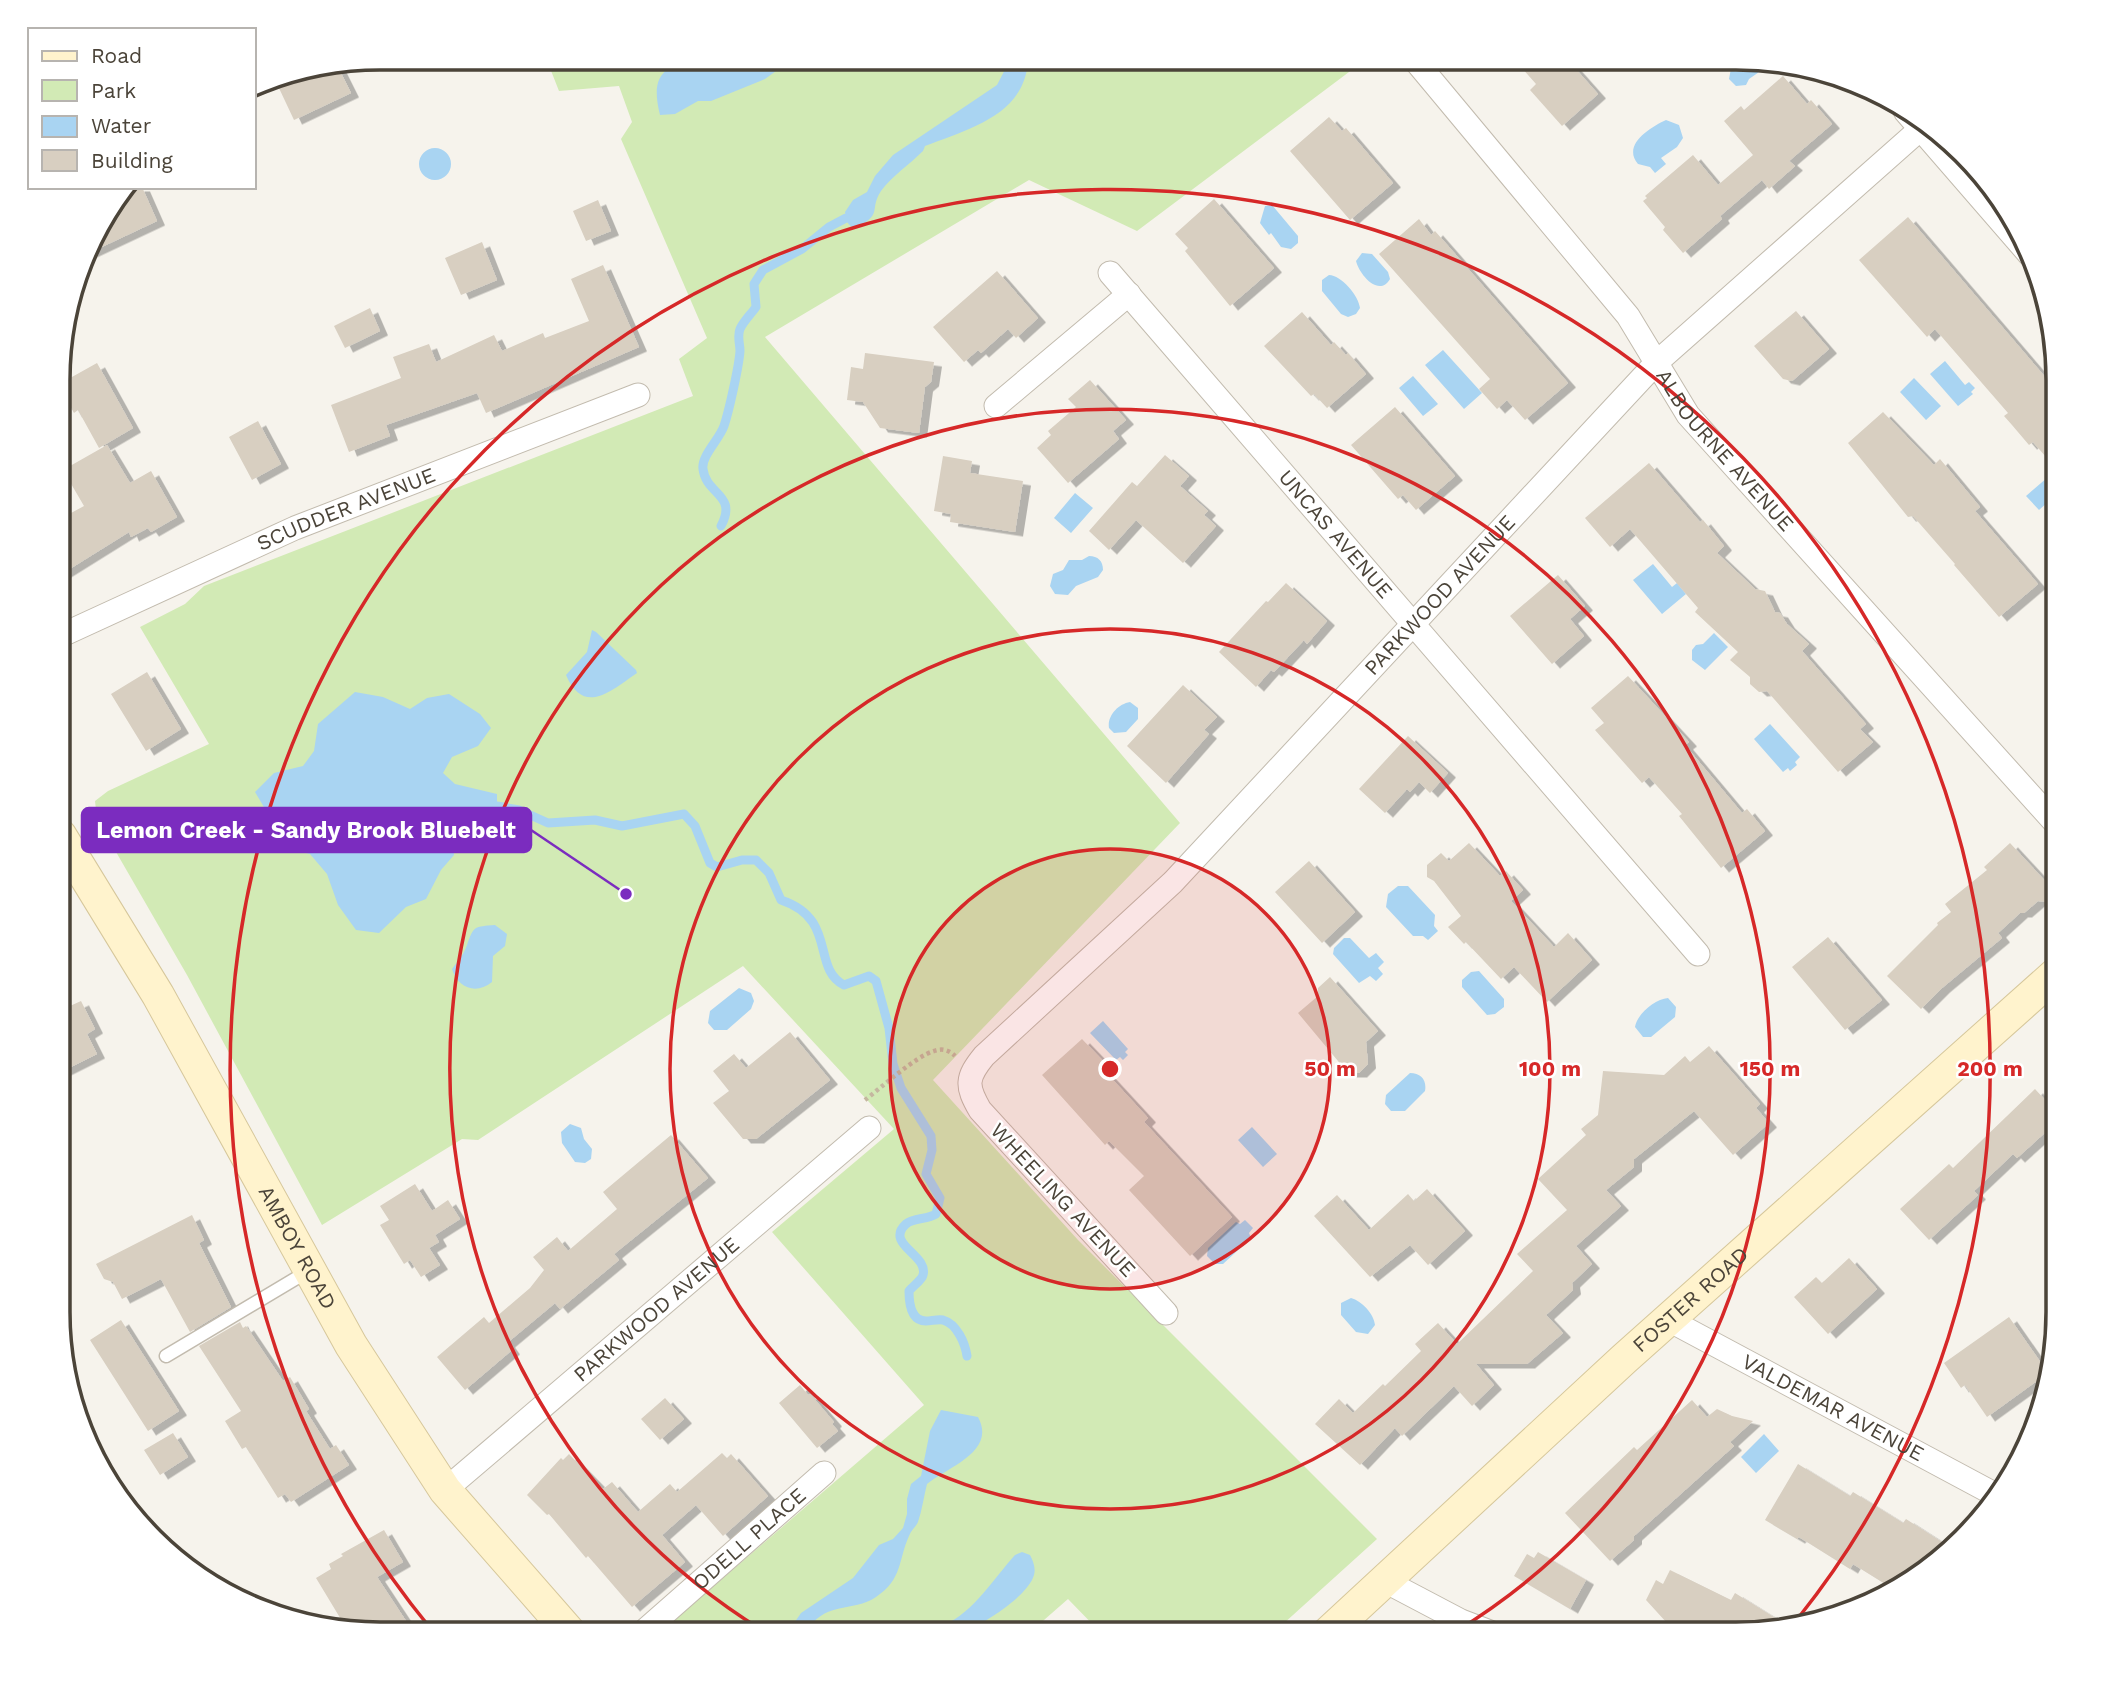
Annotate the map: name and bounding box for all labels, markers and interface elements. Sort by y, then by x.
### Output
legend [28,28,256,189]
text: Road [91,43,142,68]
text: Park [91,78,136,103]
text: Water [91,113,152,138]
text: Building [91,148,173,173]
street label: ALBOURNE AVENUE [1651,364,1799,536]
street label: SCUDDER AVENUE [253,462,439,556]
street label: UNCAS AVENUE [1274,465,1398,603]
street label: PARKWOOD AVENUE [1359,510,1520,680]
callout: Lemon Creek - Sandy Brook Bluebelt [82,808,531,852]
text: Lemon Creek - Sandy Brook Bluebelt [96,817,516,844]
text: 50 m [1304,1056,1356,1081]
text: 100 m [1519,1056,1581,1081]
text: 150 m [1740,1056,1800,1081]
text: 200 m [1957,1056,2023,1081]
centre of rings [1098,1057,1122,1081]
street label: WHEELING AVENUE [986,1117,1141,1282]
street label: AMBOY ROAD [254,1181,342,1313]
street label: PARKWOOD AVENUE [568,1232,744,1387]
street label: FOSTER ROAD [1627,1241,1753,1357]
street label: VALDEMAR AVENUE [1738,1348,1929,1466]
street label: ODELL PLACE [687,1482,811,1595]

